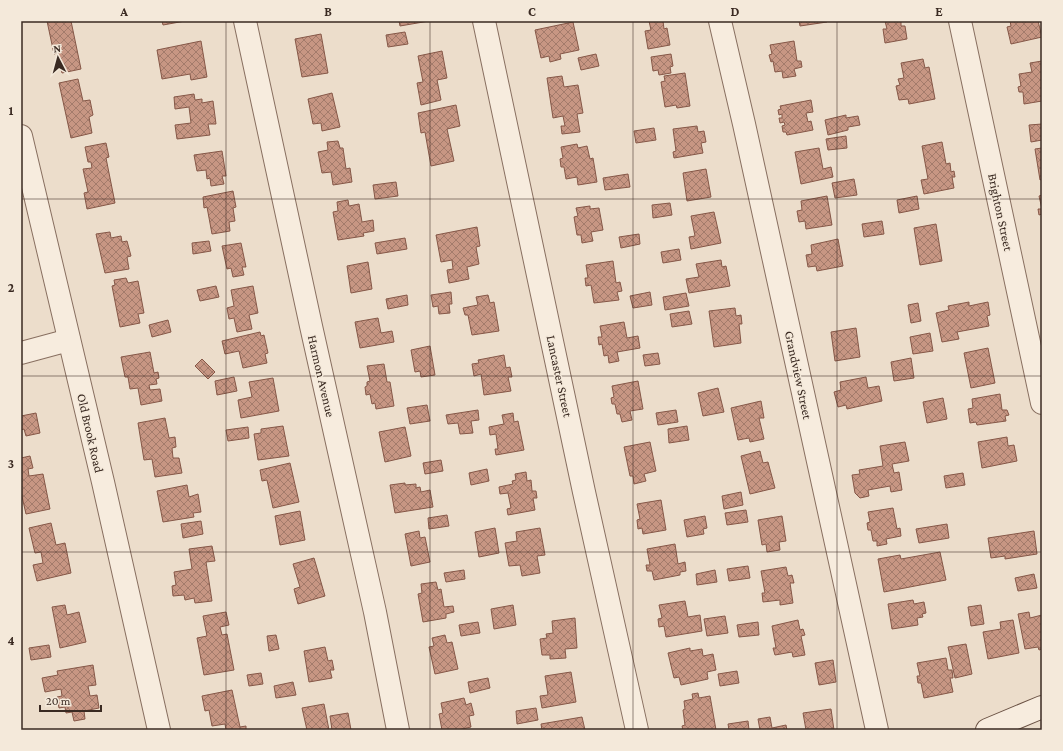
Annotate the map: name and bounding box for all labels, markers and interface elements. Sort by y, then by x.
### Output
text: A [119,4,128,19]
text: B [324,4,332,19]
text: C [528,4,536,19]
text: D [731,4,740,19]
text: E [935,4,943,19]
north arrow [38,38,78,78]
text: N [53,42,62,54]
text: 1 [9,103,14,118]
street label: Brighton Street [985,172,1016,253]
text: 2 [8,280,15,295]
street label: Grandview Street [782,330,815,421]
street label: Harmon Avenue [305,334,338,419]
street label: Lancaster Street [543,334,576,419]
street label: Old Brook Road [74,392,107,474]
text: 3 [8,456,14,471]
text: 4 [7,633,15,648]
scale bar [40,687,101,713]
text: 20 m [46,694,71,708]

